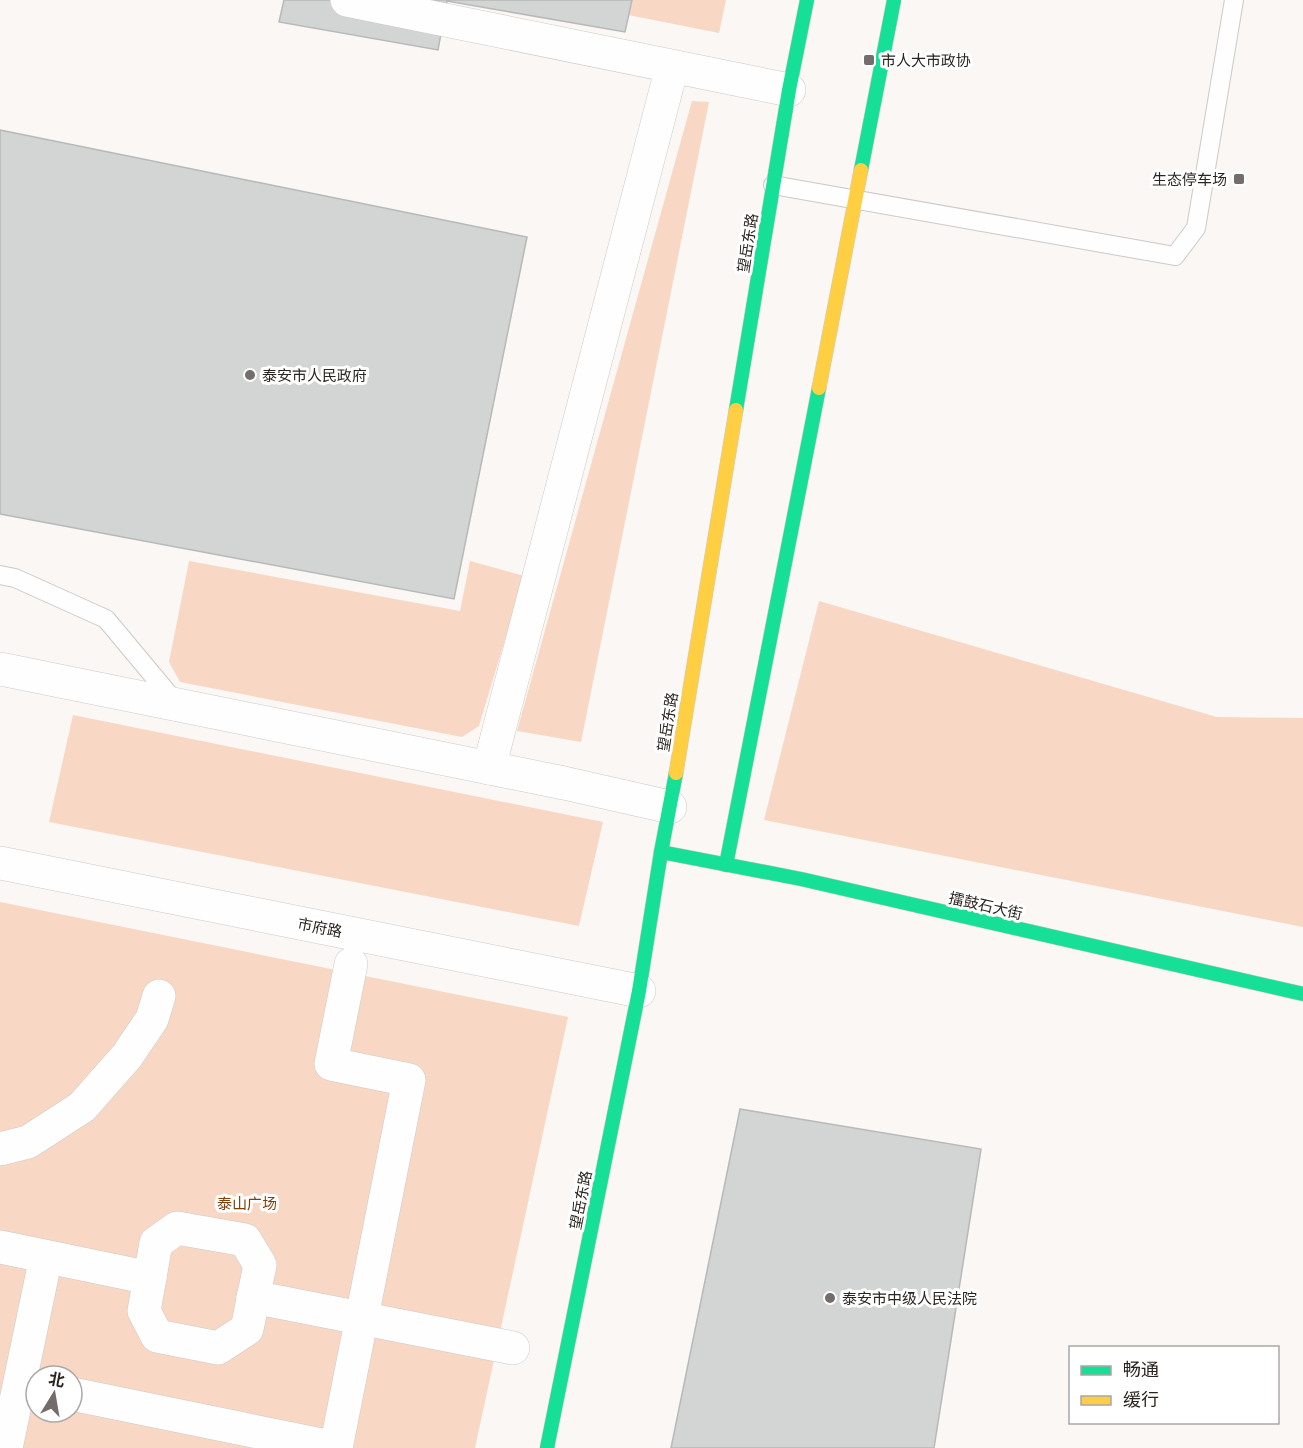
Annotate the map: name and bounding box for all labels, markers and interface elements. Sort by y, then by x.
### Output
place label: 市人大市政协 [881,51,971,69]
marker: 市人大市政协 [862,53,876,67]
place label: 生态停车场 [1152,170,1227,188]
marker: 生态停车场 [1232,172,1246,186]
street label: 望岳东路 [733,212,761,274]
place label: 泰安市人民政府 [262,366,367,384]
marker: 泰安市人民政府 [243,368,257,382]
street label: 望岳东路 [653,691,681,753]
street label: 擂鼓石大街 [947,888,1025,922]
street label: 市府路 [296,914,344,940]
street label: 望岳东路 [565,1169,595,1231]
park label: 泰山广场 [217,1194,277,1212]
place label: 泰安市中级人民法院 [842,1289,977,1307]
marker: 泰安市中级人民法院 [823,1291,837,1305]
legend [1069,1346,1279,1424]
text: 畅通 [1123,1358,1159,1380]
north arrow [24,1364,84,1424]
text: 北 [47,1368,67,1391]
text: 缓行 [1123,1388,1159,1410]

